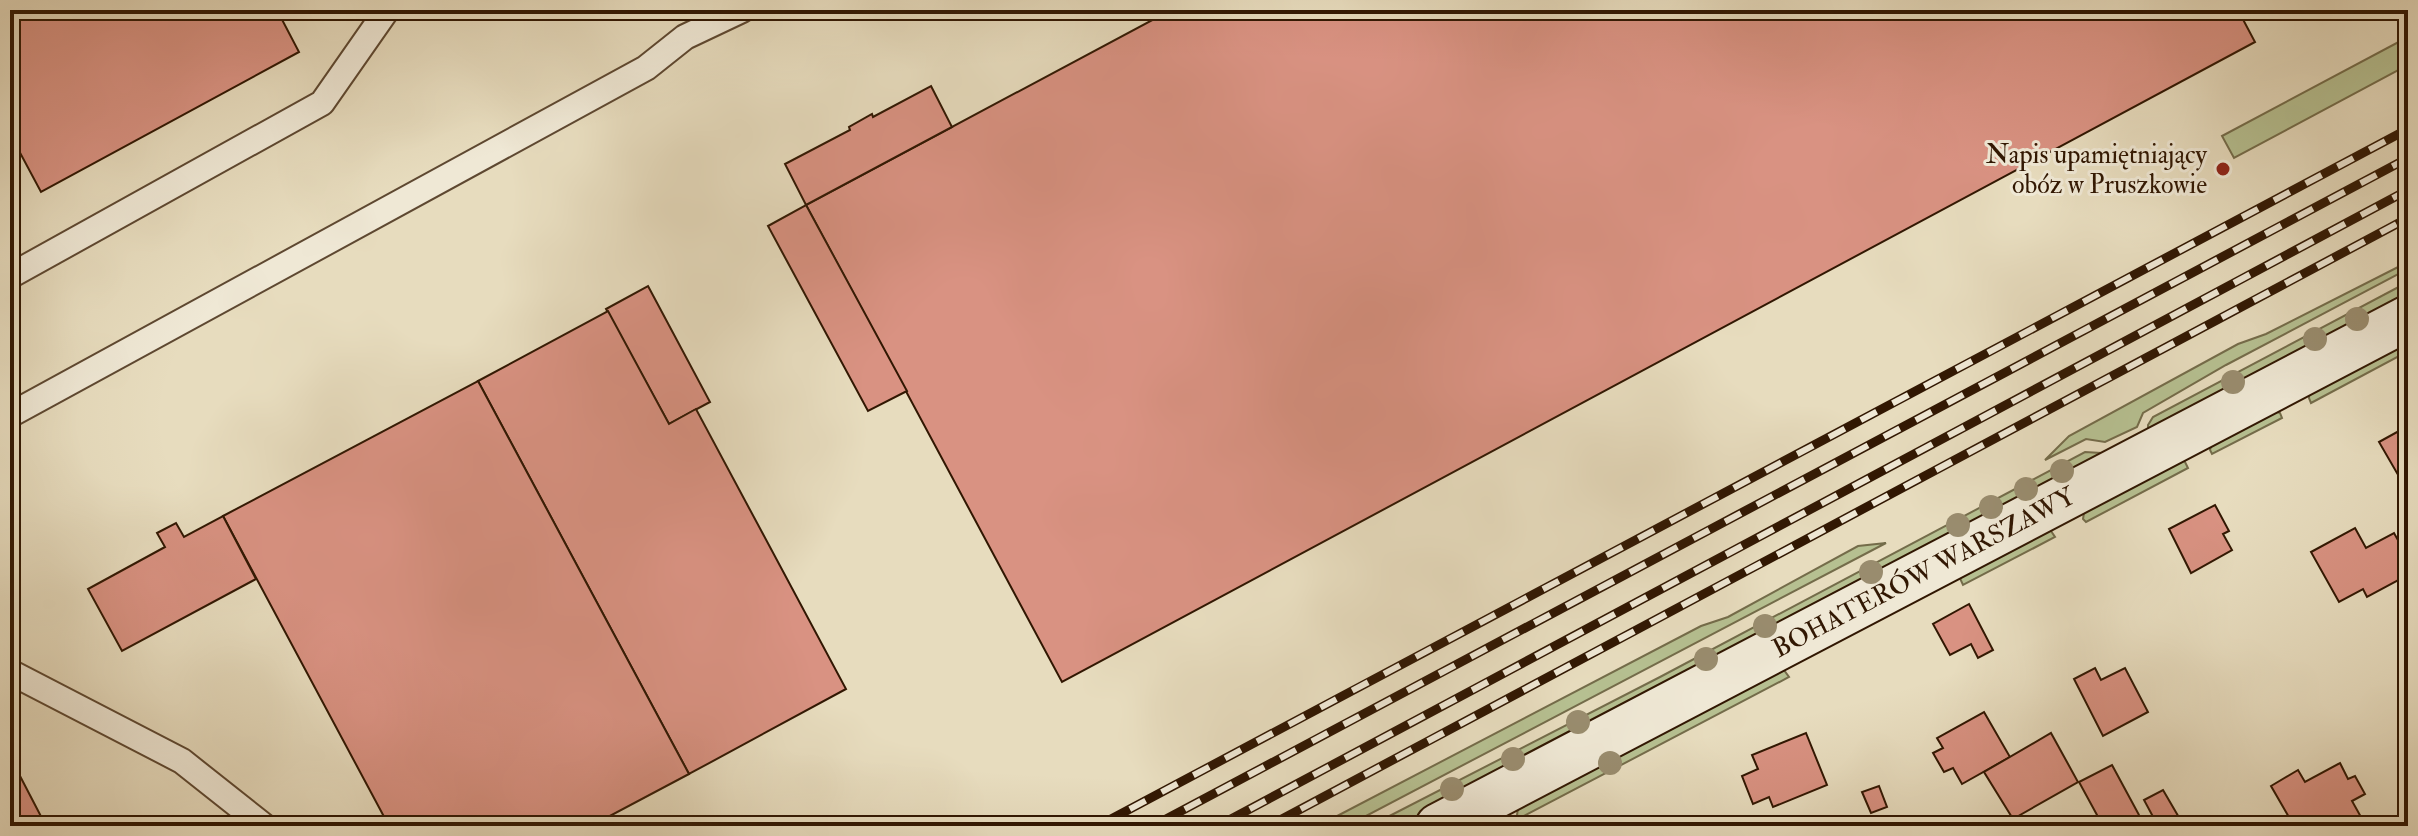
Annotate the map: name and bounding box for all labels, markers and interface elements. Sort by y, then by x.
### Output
place label: Napis upamiętniający obóz w Pruszkowie [1986,139,2208,201]
marker: Napis upamiętniający obóz w Pruszkowie [2214,160,2232,178]
street label: BOHATERÓW WARSZAWY [1767,480,2082,665]

